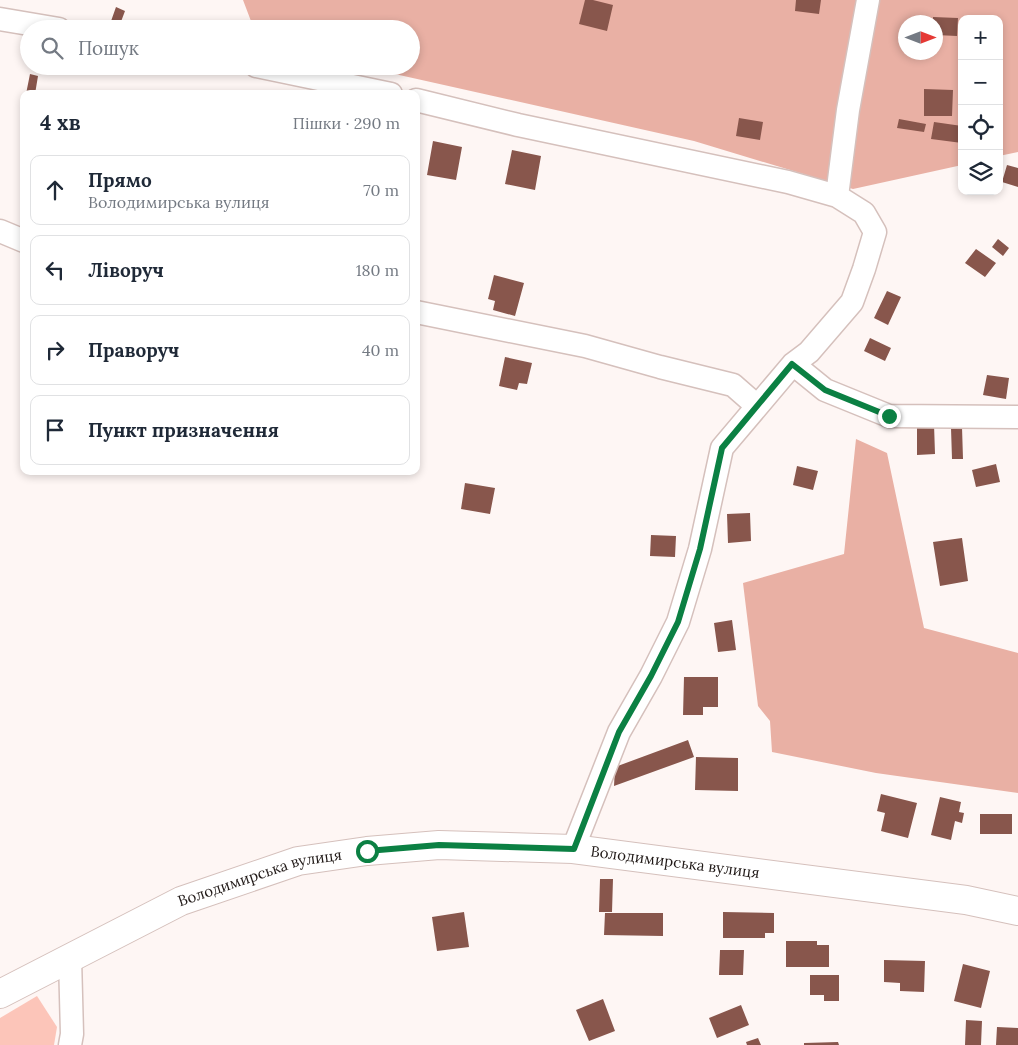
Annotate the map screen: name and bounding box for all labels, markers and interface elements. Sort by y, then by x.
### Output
north arrow [898,15,943,60]
map controls [958,15,1003,195]
button: + [958,15,1003,60]
search box [20,20,420,75]
icon: search [38,34,66,62]
text: Пошук [78,36,139,60]
button: − [958,60,1003,105]
button: locate [958,105,1003,150]
text: 4 хв [40,109,81,136]
text: Пішки · 290 m [293,113,400,133]
button: layers [958,150,1003,195]
text: Прямо [88,168,152,192]
icon: ahead [41,176,69,204]
text: 70 m [363,180,399,200]
text: Володимирська вулиця [88,192,270,212]
icon: left [41,256,69,284]
text: Ліворуч [88,258,164,282]
text: 180 m [356,260,399,280]
icon: right [41,336,69,364]
text: Праворуч [88,338,179,362]
text: 40 m [362,340,399,360]
route end [878,405,901,428]
icon: arrive [41,416,69,444]
text: Пункт призначення [88,418,279,442]
route start [356,840,379,863]
street label: Володимирська вулиця [589,841,761,882]
street label: Володимирська вулиця [175,845,343,910]

